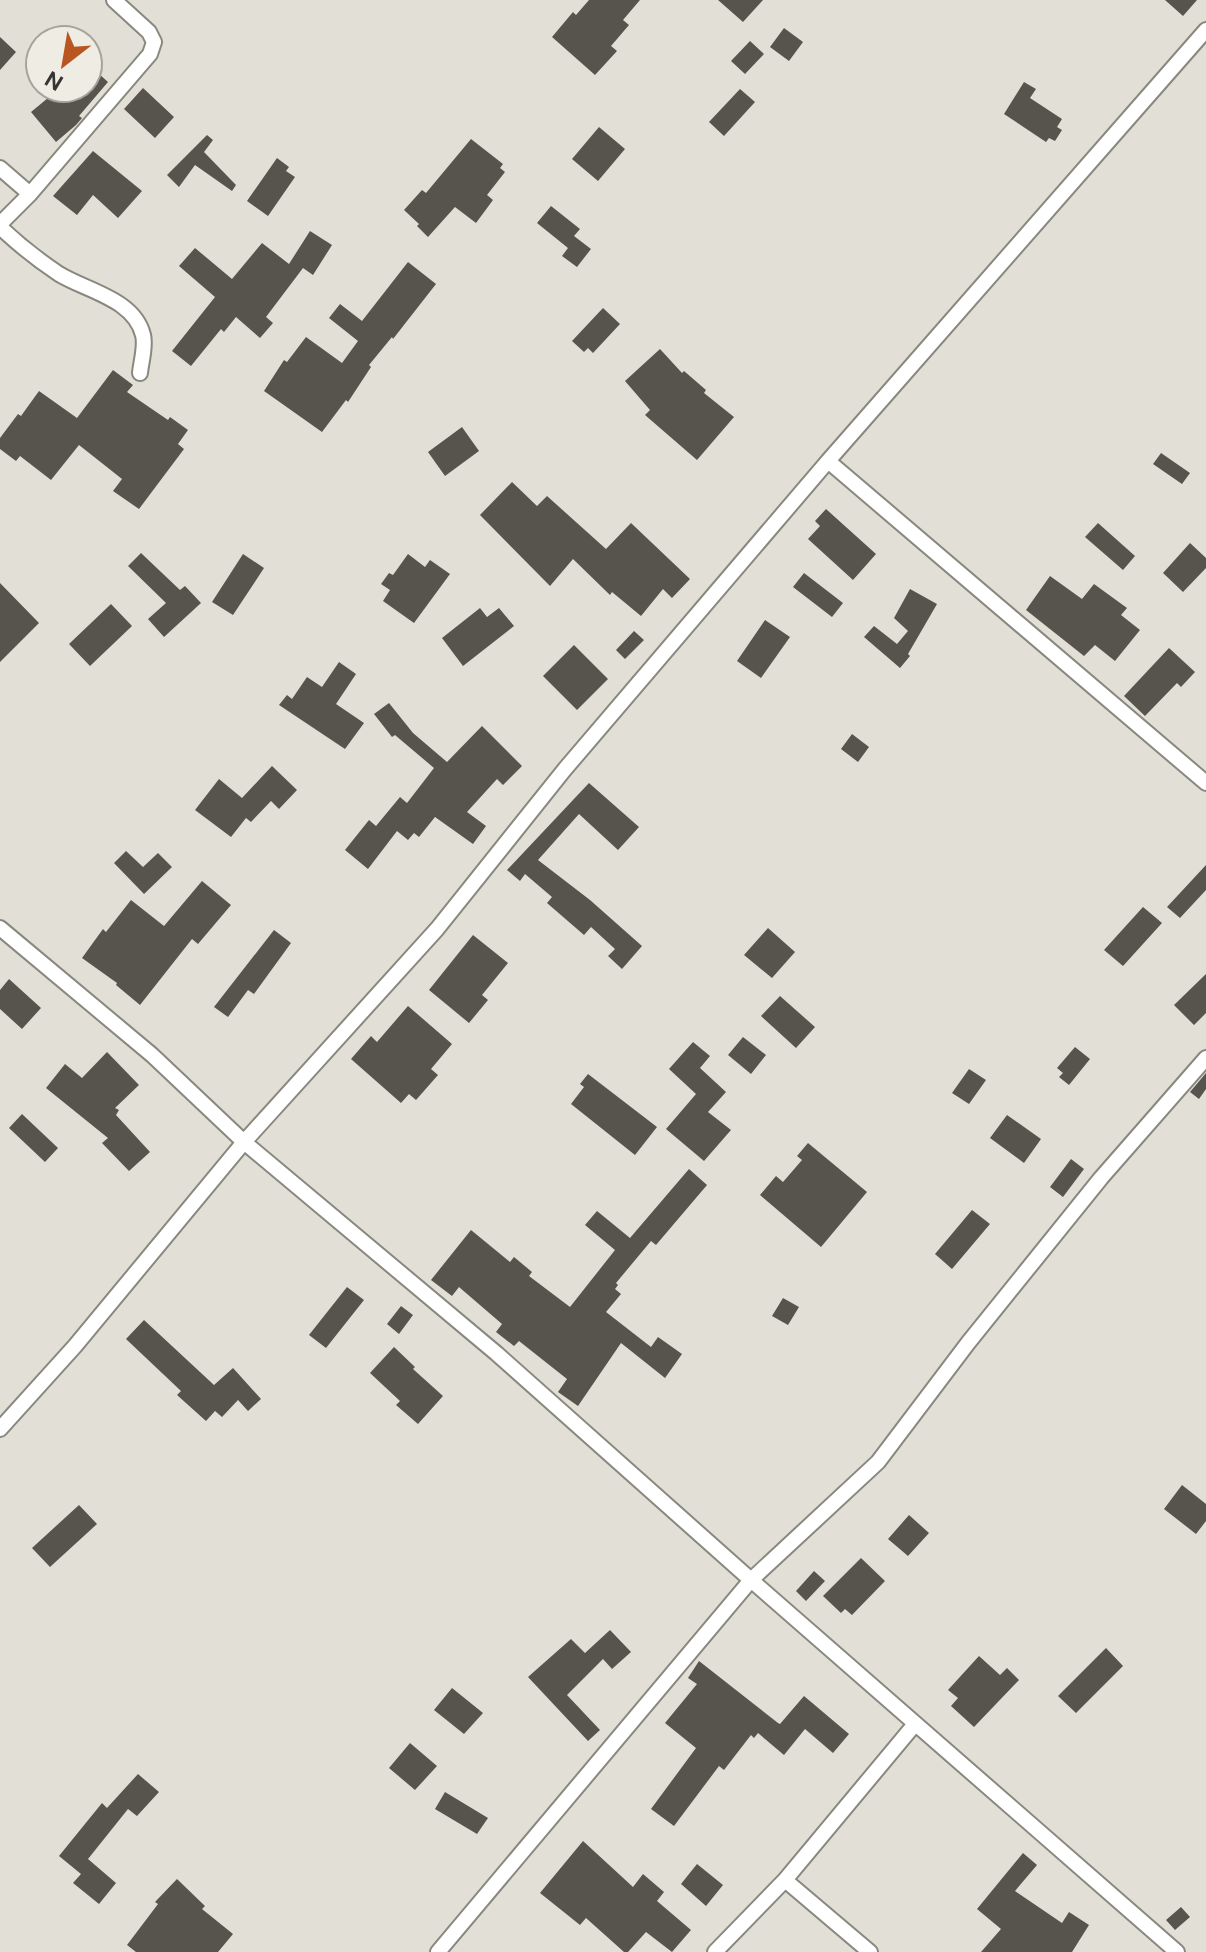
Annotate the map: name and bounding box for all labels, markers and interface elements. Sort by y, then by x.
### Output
north arrow [24,24,104,104]
text: N [40,64,68,97]

